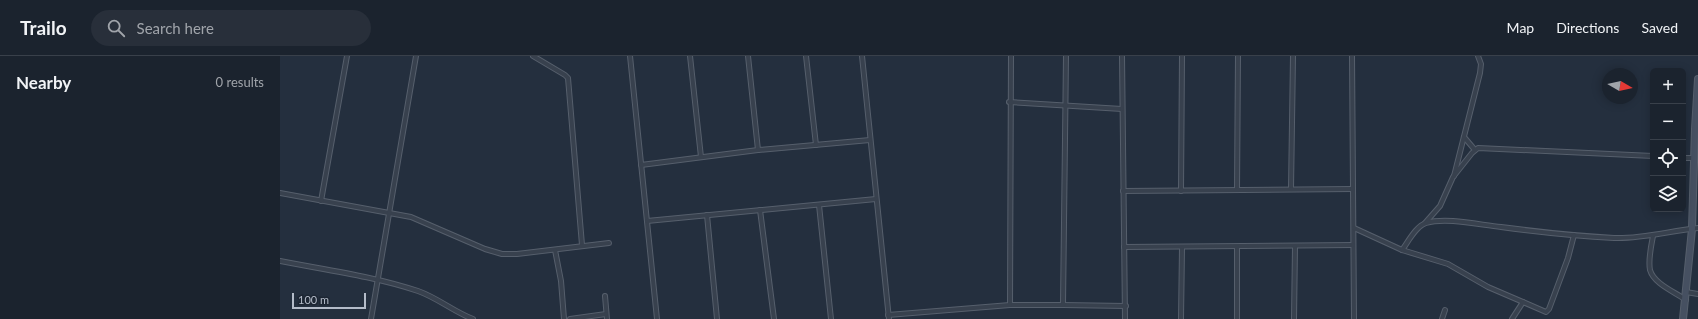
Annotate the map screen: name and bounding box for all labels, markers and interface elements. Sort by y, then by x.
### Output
search box [91,10,371,46]
text: Trailo [20,16,67,39]
icon: search [105,17,127,39]
text: Search here [137,19,214,37]
text: Map [1507,19,1534,36]
text: Directions [1556,19,1619,36]
text: Saved [1641,19,1678,36]
north arrow [1602,68,1638,104]
map controls [1650,68,1686,212]
button: + [1650,68,1686,104]
text: Nearby [16,72,71,93]
text: 0 results [216,74,264,90]
button: − [1650,104,1686,140]
button: locate [1650,140,1686,176]
button: layers [1650,176,1686,212]
scale bar [292,291,366,310]
text: 100 m [298,293,329,306]

